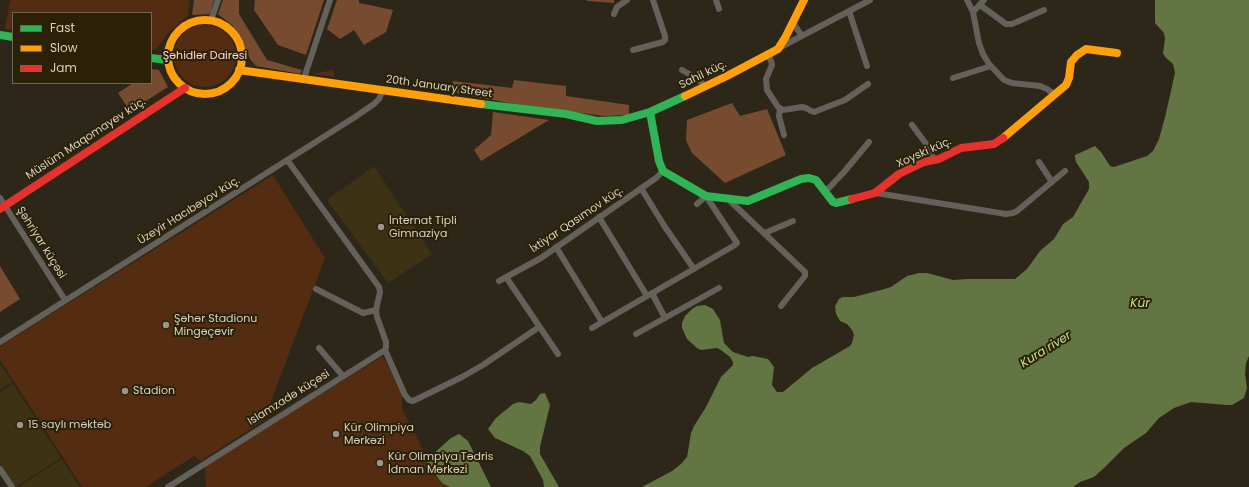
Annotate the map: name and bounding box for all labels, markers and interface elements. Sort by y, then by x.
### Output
legend [12,12,152,84]
text: Fast [50,19,75,36]
text: Slow [50,39,78,56]
park label: Şəhidlər Dairəsi [163,49,247,63]
street label: Sahil küç. [677,58,729,92]
text: Jam [50,59,77,76]
street label: 20th January Street [385,73,493,101]
street label: Müslüm Maqomayev küç. [24,95,148,183]
street label: Xoyski küç. [894,135,954,171]
street label: Üzeyir Hacıbəyov küç. [136,174,242,248]
street label: İxtiyar Qasımov küç. [528,184,626,256]
street label: Şəhriyar küçəsi [14,205,68,281]
place label: İnternat Tipli Gimnaziya [389,214,457,240]
marker: İnternat Tipli Gimnaziya [376,222,386,232]
water label: Kür [1130,297,1150,311]
place label: Şəhər Stadionu Mingəçevir [174,312,257,338]
marker: Şəhər Stadionu Mingəçevir [161,320,171,330]
water label: Kura river [1018,329,1074,371]
street label: Islamzadə küçəsi [246,367,332,429]
place label: Stadion [133,384,175,398]
marker: Stadion [120,386,130,396]
place label: 15 saylı məktəb [28,418,111,432]
marker: 15 saylı məktəb [15,420,25,430]
place label: Kür Olimpiya Mərkəzi [344,421,414,447]
marker: Kür Olimpiya Mərkəzi [331,429,341,439]
place label: Kür Olimpiya Tədris İdman Mərkəzi [388,450,494,476]
marker: Kür Olimpiya Tədris İdman Mərkəzi [375,458,385,468]

